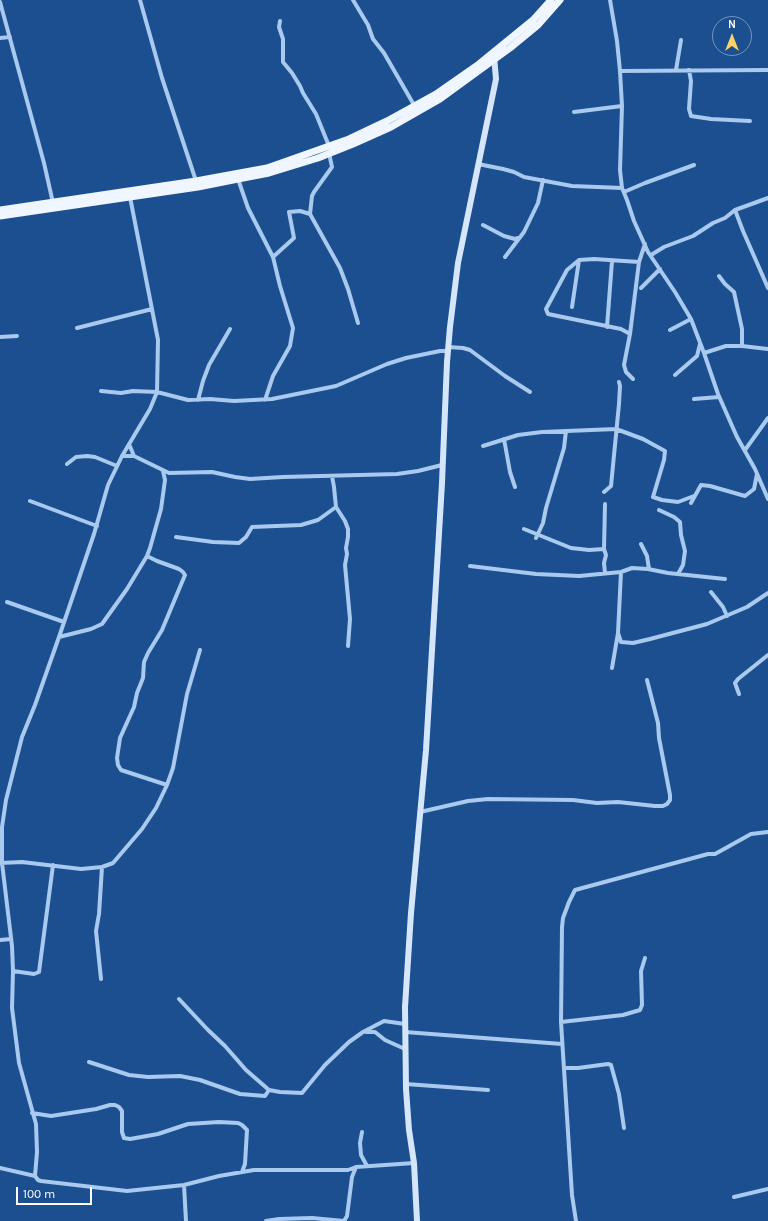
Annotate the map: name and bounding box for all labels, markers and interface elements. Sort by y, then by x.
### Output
north arrow [712,16,752,56]
text: N [728,18,736,31]
scale bar [18,1179,94,1205]
text: 100 m [23,1187,55,1201]

